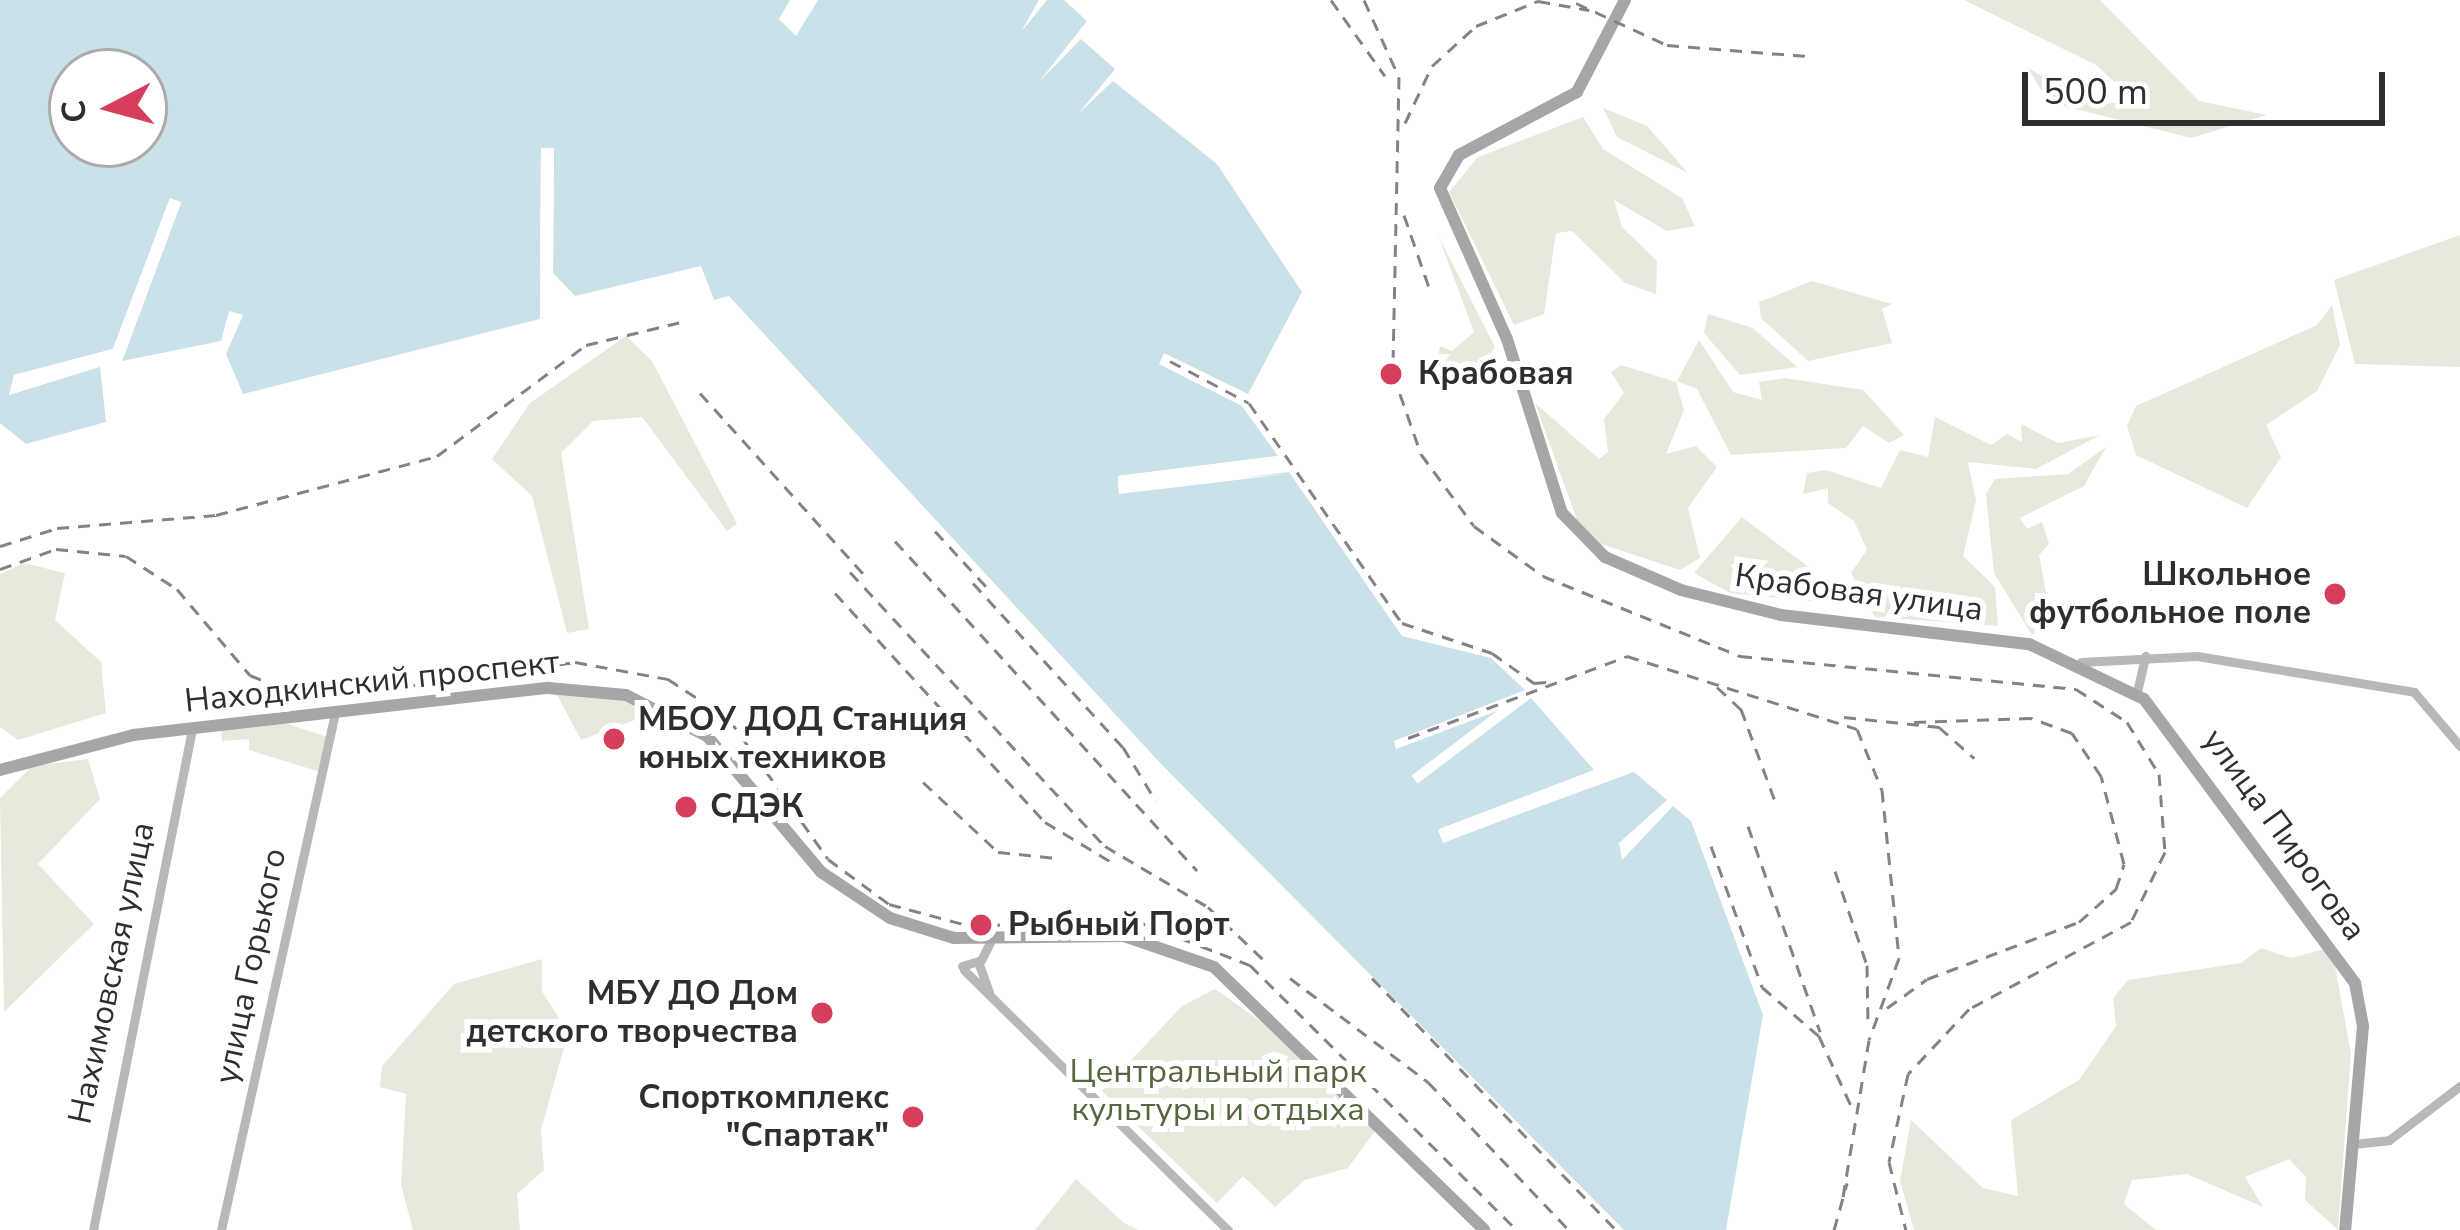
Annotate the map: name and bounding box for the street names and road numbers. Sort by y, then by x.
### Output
street label: Крабовая улица [1732,556,1986,630]
street label: Находкинский проспект [183,643,561,721]
street label: улица Пирогова [2194,721,2374,949]
street label: Нахимовская улица [61,819,163,1127]
street label: улица Горького [207,845,295,1087]

